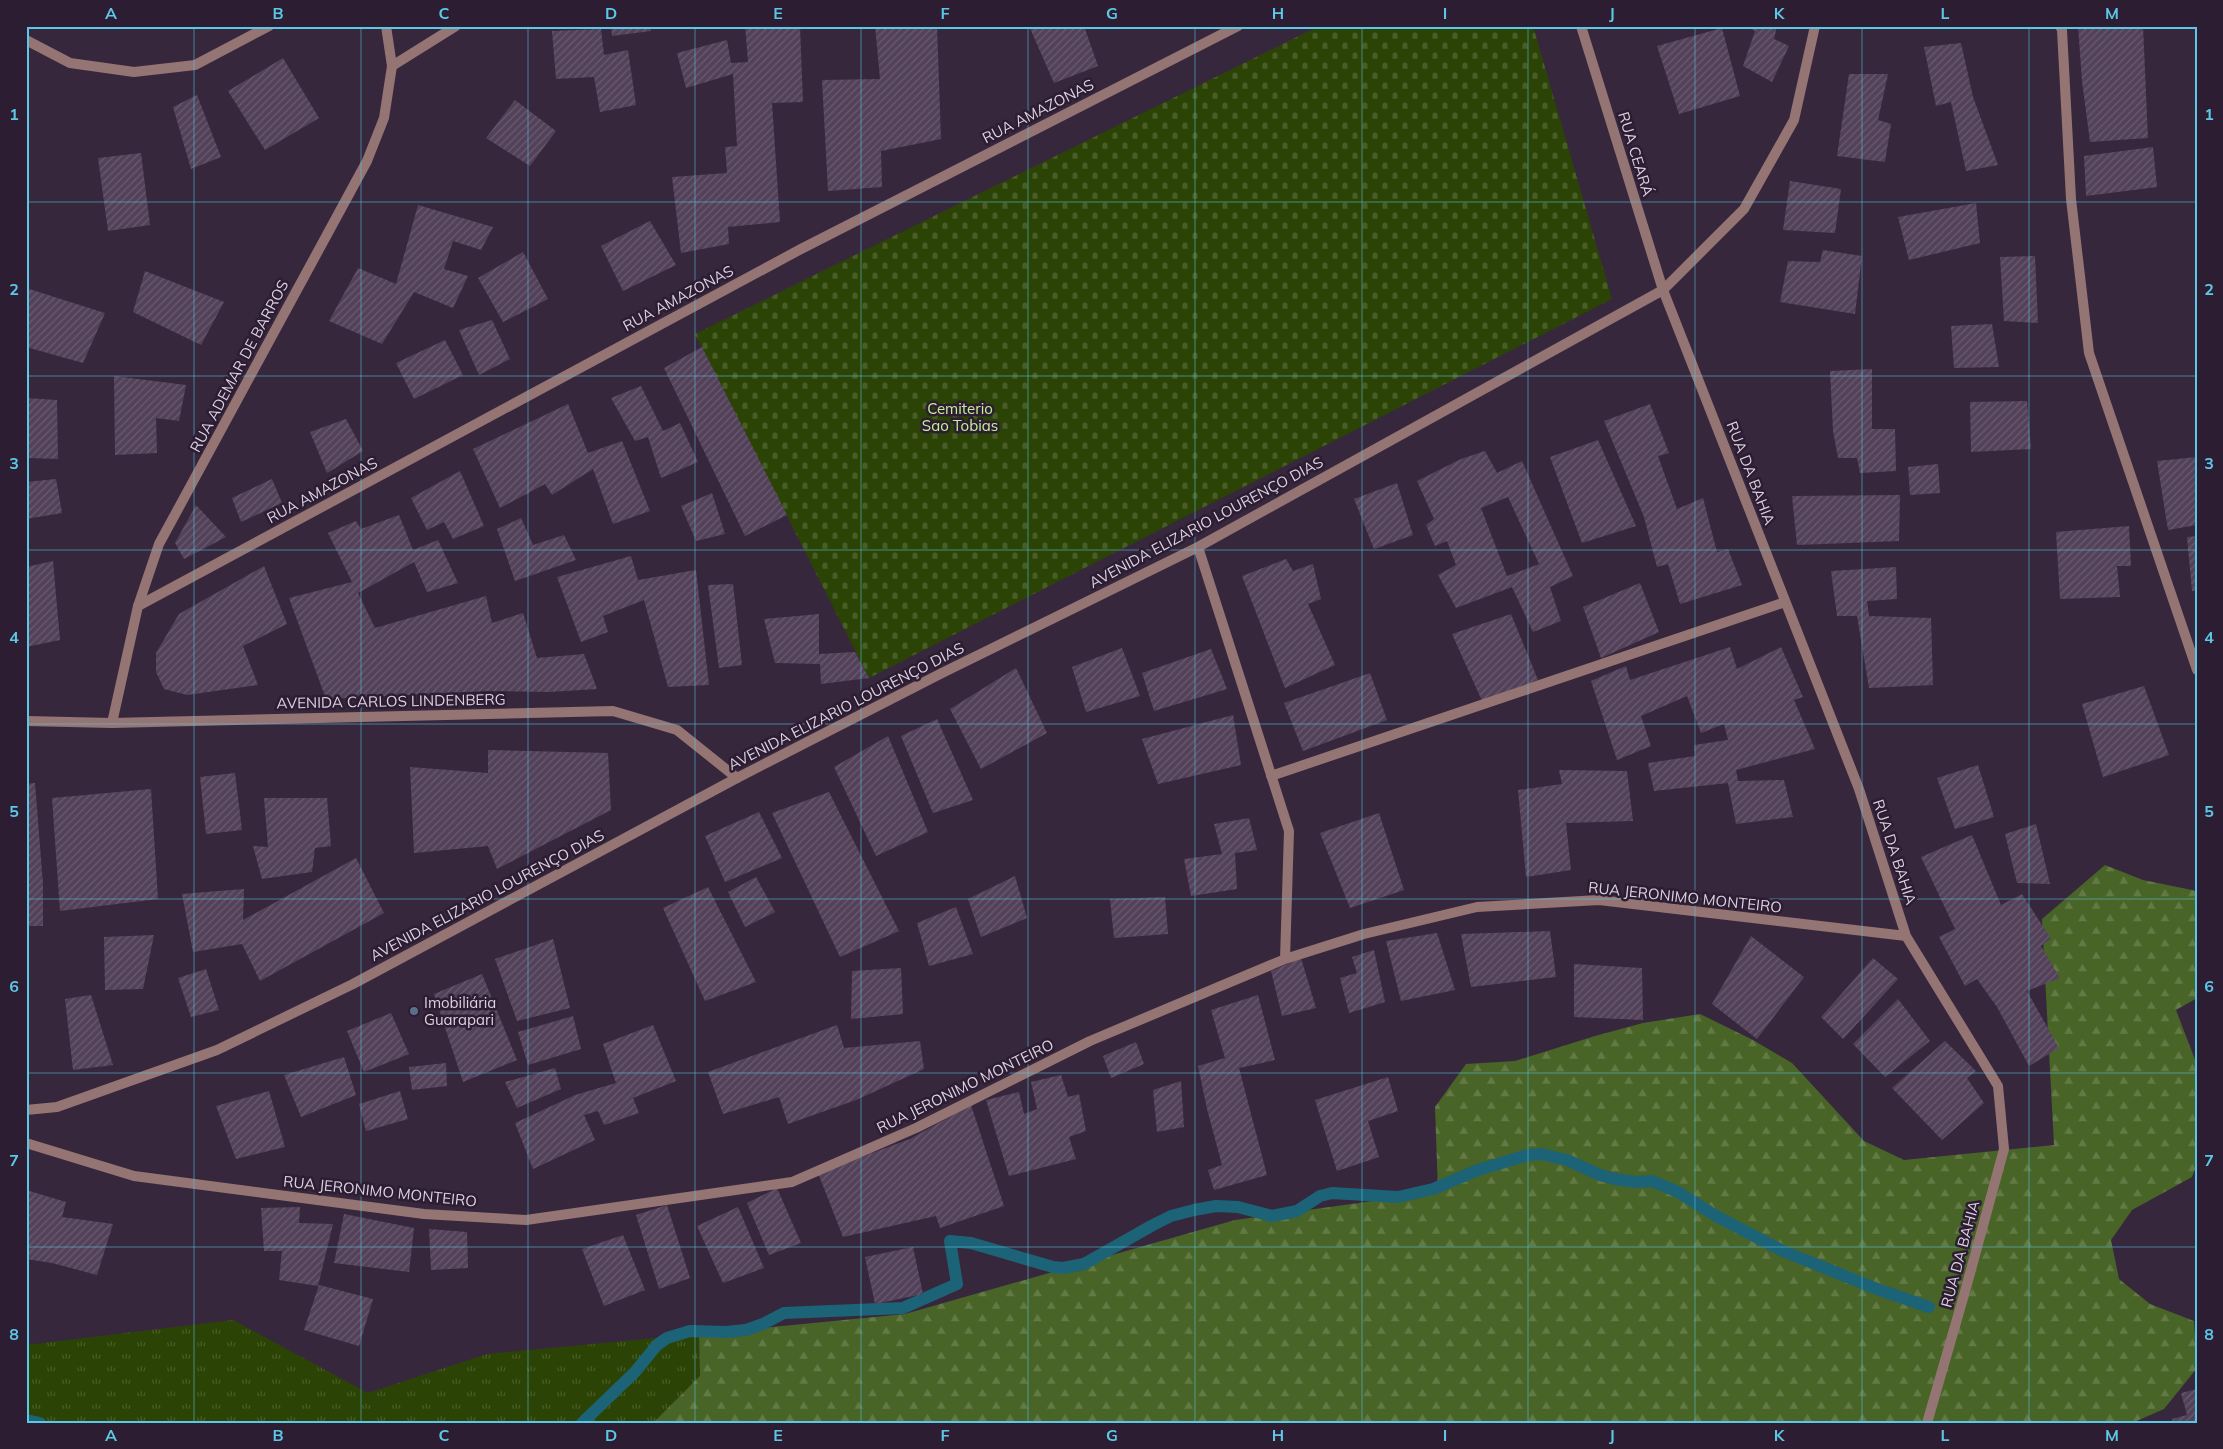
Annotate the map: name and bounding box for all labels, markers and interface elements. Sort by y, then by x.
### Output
text: A [105,3,117,23]
text: B [272,3,284,23]
text: C [439,3,450,23]
text: D [605,3,617,23]
text: E [773,3,783,23]
text: F [940,3,950,23]
text: G [1106,3,1118,23]
text: H [1272,3,1284,23]
text: I [1443,3,1447,23]
text: J [1609,3,1615,23]
text: K [1774,3,1786,23]
text: L [1941,3,1950,23]
text: M [2105,3,2119,23]
street label: RUA AMAZONAS [979,75,1097,147]
text: 1 [9,104,19,124]
text: 1 [2204,104,2214,124]
street label: RUA CEARÁ [1614,109,1658,199]
street label: RUA AMAZONAS [619,261,737,335]
street label: RUA ADEMAR DE BARROS [186,277,292,455]
text: 2 [9,279,19,299]
text: 2 [2204,279,2214,299]
park label: Cemiterio Sao Tobias [922,399,998,435]
street label: RUA DA BAHIA [1722,418,1780,528]
street label: AVENIDA ELIZARIO LOURENÇO DIAS [1086,452,1326,592]
text: 3 [9,453,19,473]
street label: RUA AMAZONAS [263,453,381,527]
text: 3 [2204,453,2214,473]
text: 4 [9,627,19,647]
text: 4 [2204,627,2214,647]
street label: AVENIDA ELIZARIO LOURENÇO DIAS [725,638,967,774]
street label: AVENIDA CARLOS LINDENBERG [276,690,506,712]
street label: RUA DA BAHIA [1869,797,1921,907]
text: 5 [9,801,19,821]
text: 5 [2204,801,2214,821]
street label: AVENIDA ELIZARIO LOURENÇO DIAS [367,825,607,965]
street label: RUA JERONIMO MONTEIRO [1587,877,1783,917]
text: 6 [9,976,19,996]
text: 6 [2204,976,2214,996]
place label: Imobiliária Guarapari [424,993,496,1029]
marker: Imobiliária Guarapari [408,1005,420,1017]
street label: RUA JERONIMO MONTEIRO [873,1035,1057,1137]
text: 7 [9,1150,19,1170]
text: 7 [2204,1150,2214,1170]
street label: RUA JERONIMO MONTEIRO [282,1171,478,1211]
street label: RUA DA BAHIA [1937,1199,1983,1309]
text: 8 [9,1324,19,1344]
text: 8 [2204,1324,2214,1344]
text: A [105,1425,117,1445]
text: B [272,1425,284,1445]
text: C [439,1425,450,1445]
text: D [605,1425,617,1445]
text: E [773,1425,783,1445]
text: F [940,1425,950,1445]
text: G [1106,1425,1118,1445]
text: H [1272,1425,1284,1445]
text: I [1443,1425,1447,1445]
text: J [1609,1425,1615,1445]
text: K [1774,1425,1786,1445]
text: L [1941,1425,1950,1445]
text: M [2105,1425,2119,1445]

